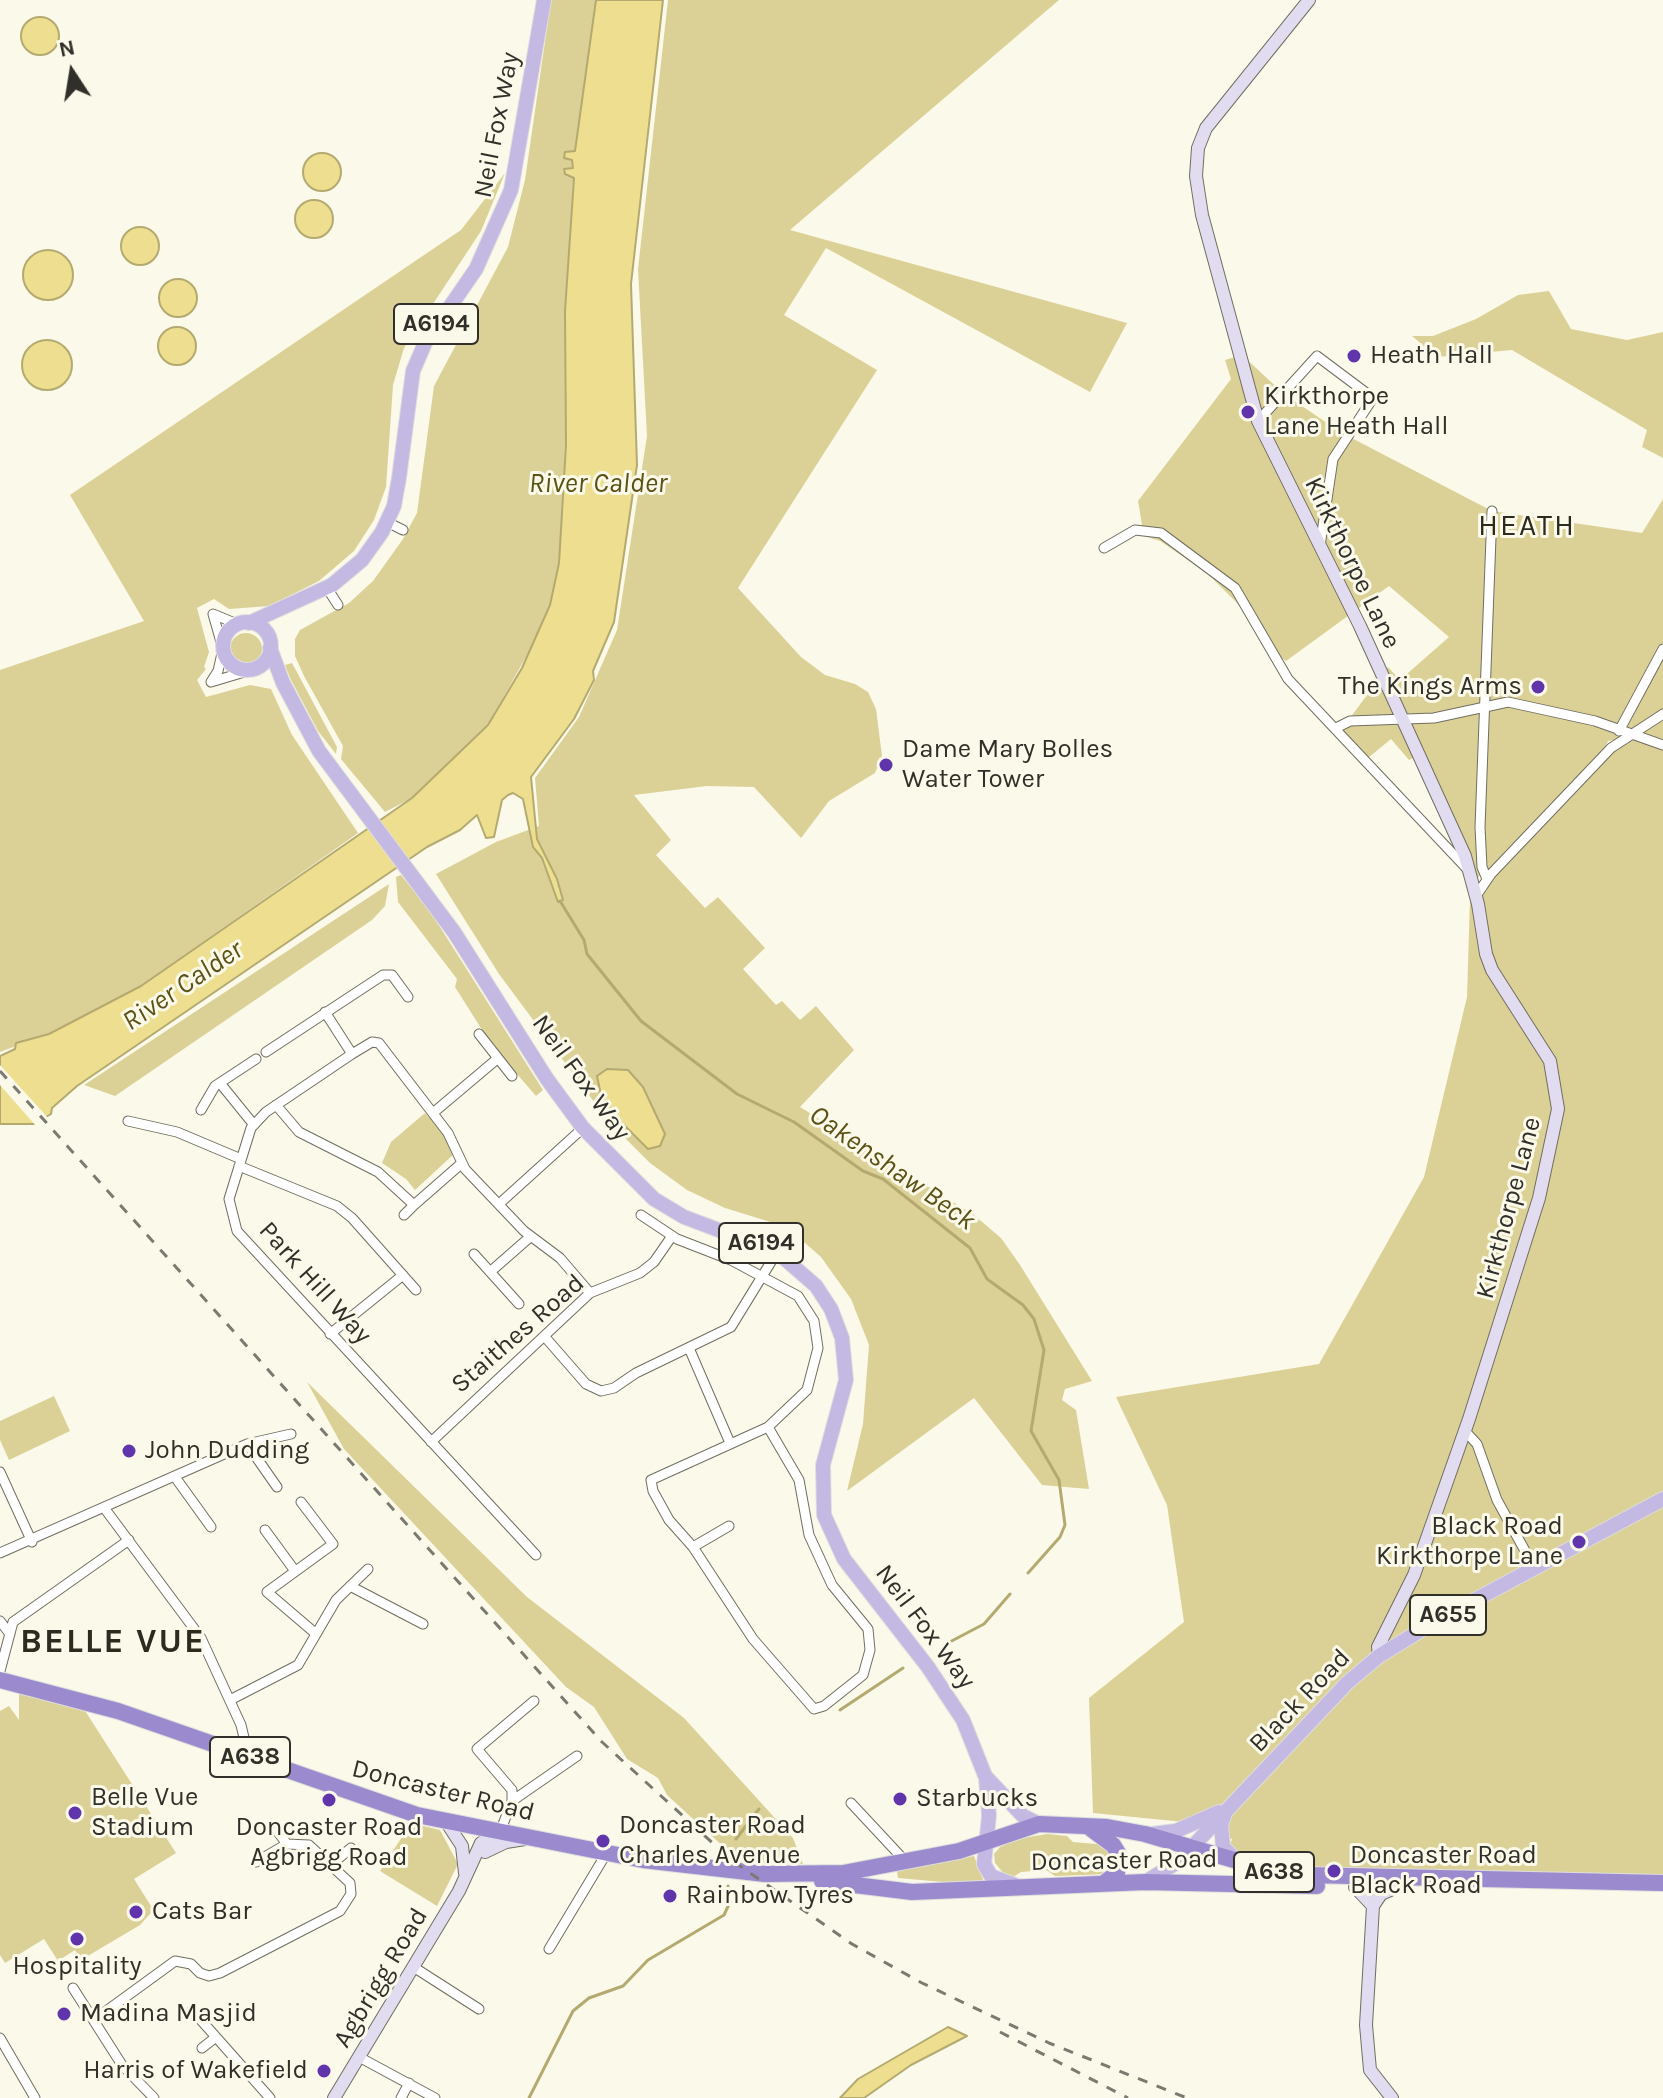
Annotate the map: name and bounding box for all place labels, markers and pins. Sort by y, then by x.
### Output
place label: Heath Hall [1370,340,1493,372]
marker: Heath Hall [1345,347,1363,365]
place label: Kirkthorpe Lane Heath Hall [1264,381,1449,442]
marker: Kirkthorpe Lane Heath Hall [1239,403,1257,421]
place label: The Kings Arms [1338,671,1522,703]
marker: The Kings Arms [1529,678,1547,696]
place label: Dame Mary Bolles Water Tower [902,734,1113,796]
marker: Dame Mary Bolles Water Tower [877,756,895,774]
place label: John Dudding [145,1435,309,1467]
marker: John Dudding [120,1442,138,1460]
place label: Black Road Kirkthorpe Lane [1376,1511,1563,1572]
marker: Black Road Kirkthorpe Lane [1570,1533,1588,1551]
place label: Belle Vue Stadium [91,1782,198,1844]
place label: Starbucks [916,1783,1038,1815]
marker: Starbucks [891,1790,909,1808]
marker: Doncaster Road Agbrigg Road [320,1791,338,1809]
marker: Belle Vue Stadium [66,1804,84,1822]
place label: Doncaster Road Charles Avenue [619,1810,806,1872]
place label: Doncaster Road Agbrigg Road [235,1812,423,1874]
marker: Doncaster Road Charles Avenue [594,1832,612,1850]
place label: Doncaster Road Black Road [1350,1840,1537,1902]
marker: Doncaster Road Black Road [1325,1862,1343,1880]
place label: Rainbow Tyres [686,1880,854,1912]
marker: Rainbow Tyres [661,1887,679,1905]
place label: Cats Bar [152,1896,252,1928]
marker: Cats Bar [127,1903,145,1921]
marker: Hospitality [68,1930,86,1948]
place label: Hospitality [12,1951,142,1983]
place label: Madina Masjid [80,1998,257,2030]
marker: Madina Masjid [55,2005,73,2023]
place label: Harris of Wakefield [83,2055,308,2087]
marker: Harris of Wakefield [315,2062,333,2080]

